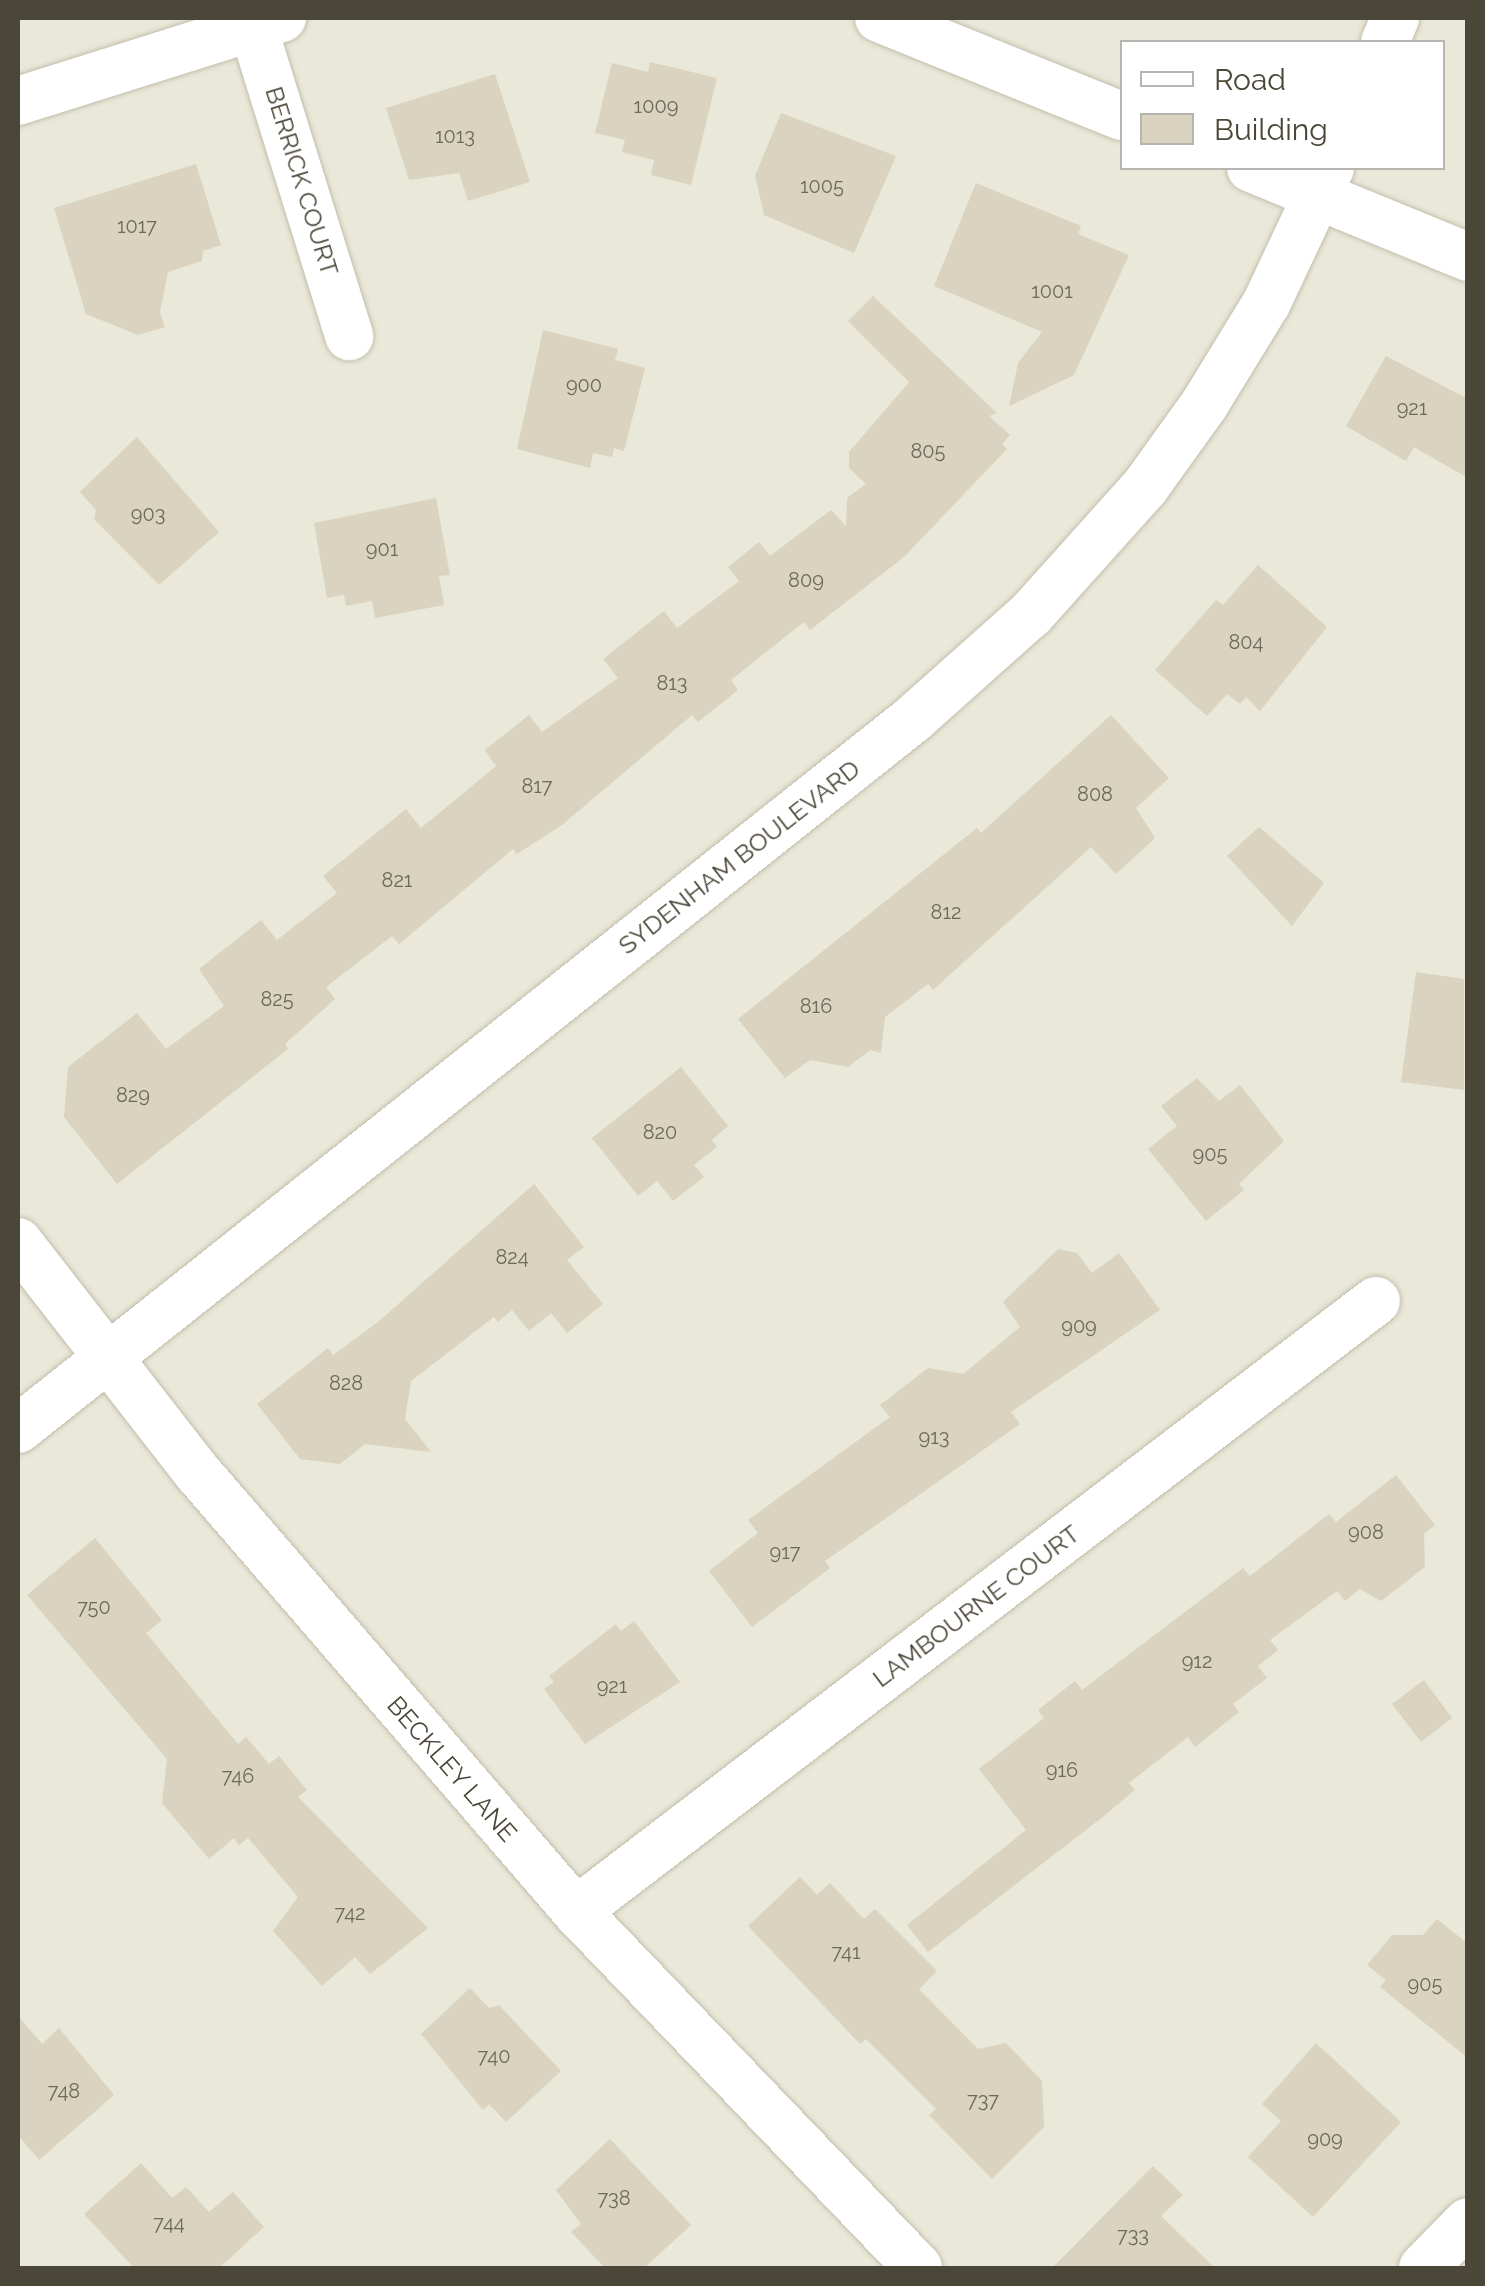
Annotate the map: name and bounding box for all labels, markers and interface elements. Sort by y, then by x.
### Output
legend [1120,40,1445,170]
text: Road [1214,62,1286,97]
street label: BERRICK COURT [259,83,345,279]
house number: 1009 [634,94,678,118]
text: Building [1214,112,1328,147]
house number: 1013 [435,124,475,148]
house number: 1005 [800,174,844,198]
house number: 1017 [117,214,157,238]
house number: 1001 [1031,279,1073,303]
house number: 900 [566,373,602,397]
house number: 921 [1397,396,1427,420]
house number: 805 [911,439,945,463]
house number: 903 [131,502,165,526]
house number: 901 [366,537,398,561]
house number: 809 [788,568,824,592]
house number: 804 [1228,630,1264,654]
house number: 813 [656,671,688,695]
street label: SYDENHAM BOULEVARD [612,754,866,960]
house number: 817 [521,774,553,798]
house number: 808 [1077,782,1113,806]
house number: 821 [382,868,412,892]
house number: 812 [931,900,961,924]
house number: 825 [260,987,294,1011]
house number: 816 [800,994,832,1018]
house number: 829 [116,1083,150,1107]
house number: 820 [643,1120,677,1144]
house number: 905 [1193,1142,1227,1166]
house number: 824 [495,1245,529,1269]
house number: 909 [1061,1314,1097,1338]
house number: 828 [329,1371,363,1395]
house number: 913 [919,1425,949,1449]
street label: LAMBOURNE COURT [867,1519,1085,1693]
house number: 908 [1348,1520,1384,1544]
house number: 917 [770,1540,800,1564]
house number: 750 [77,1595,111,1619]
house number: 912 [1182,1649,1212,1673]
house number: 921 [597,1674,627,1698]
street label: BECKLEY LANE [381,1690,523,1848]
house number: 916 [1046,1758,1078,1782]
house number: 746 [222,1764,254,1788]
house number: 742 [334,1901,366,1925]
house number: 741 [831,1940,861,1964]
house number: 905 [1408,1972,1442,1996]
house number: 740 [478,2044,510,2068]
house number: 748 [48,2079,80,2103]
house number: 737 [967,2088,999,2112]
house number: 909 [1307,2127,1343,2151]
house number: 738 [597,2186,631,2210]
house number: 744 [153,2211,185,2235]
house number: 733 [1117,2223,1149,2247]

